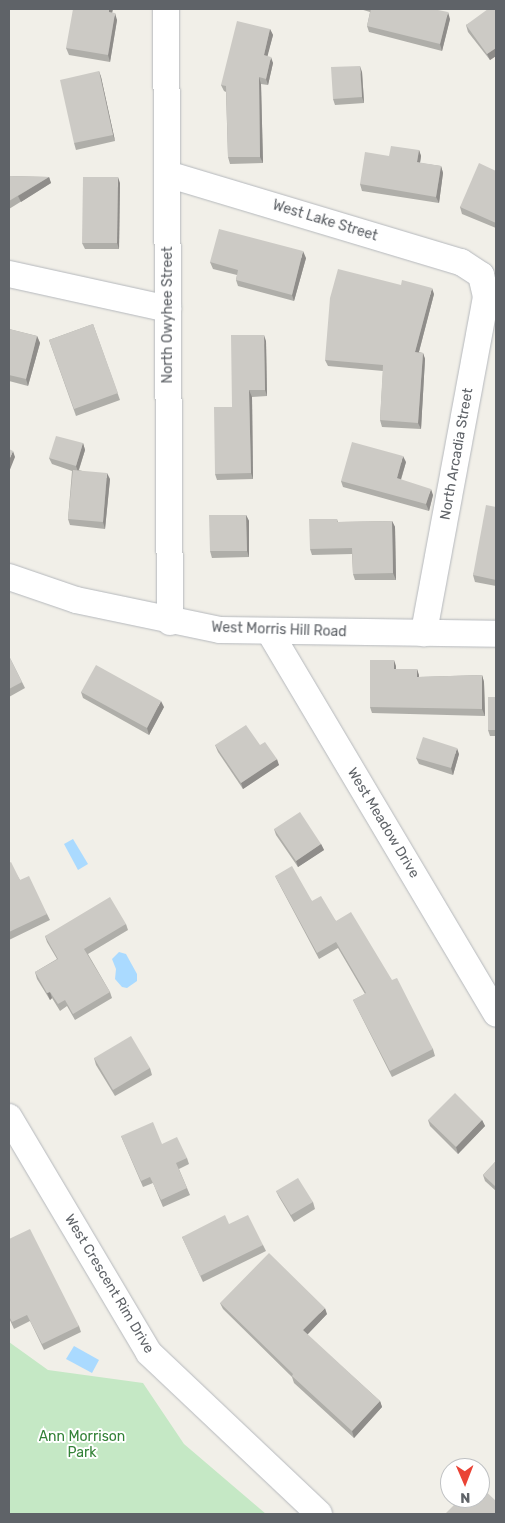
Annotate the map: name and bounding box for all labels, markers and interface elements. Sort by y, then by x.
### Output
street label: West Lake Street [270,197,380,245]
street label: North Owyhee Street [160,246,176,384]
street label: North Arcadia Street [437,387,477,521]
street label: West Morris Hill Road [211,619,347,641]
street label: West Meadow Drive [343,765,423,881]
street label: West Crescent Rim Drive [61,1211,157,1357]
park label: Ann Morrison Park [39,1429,125,1461]
north arrow [440,1458,490,1508]
text: N [460,1489,470,1506]

